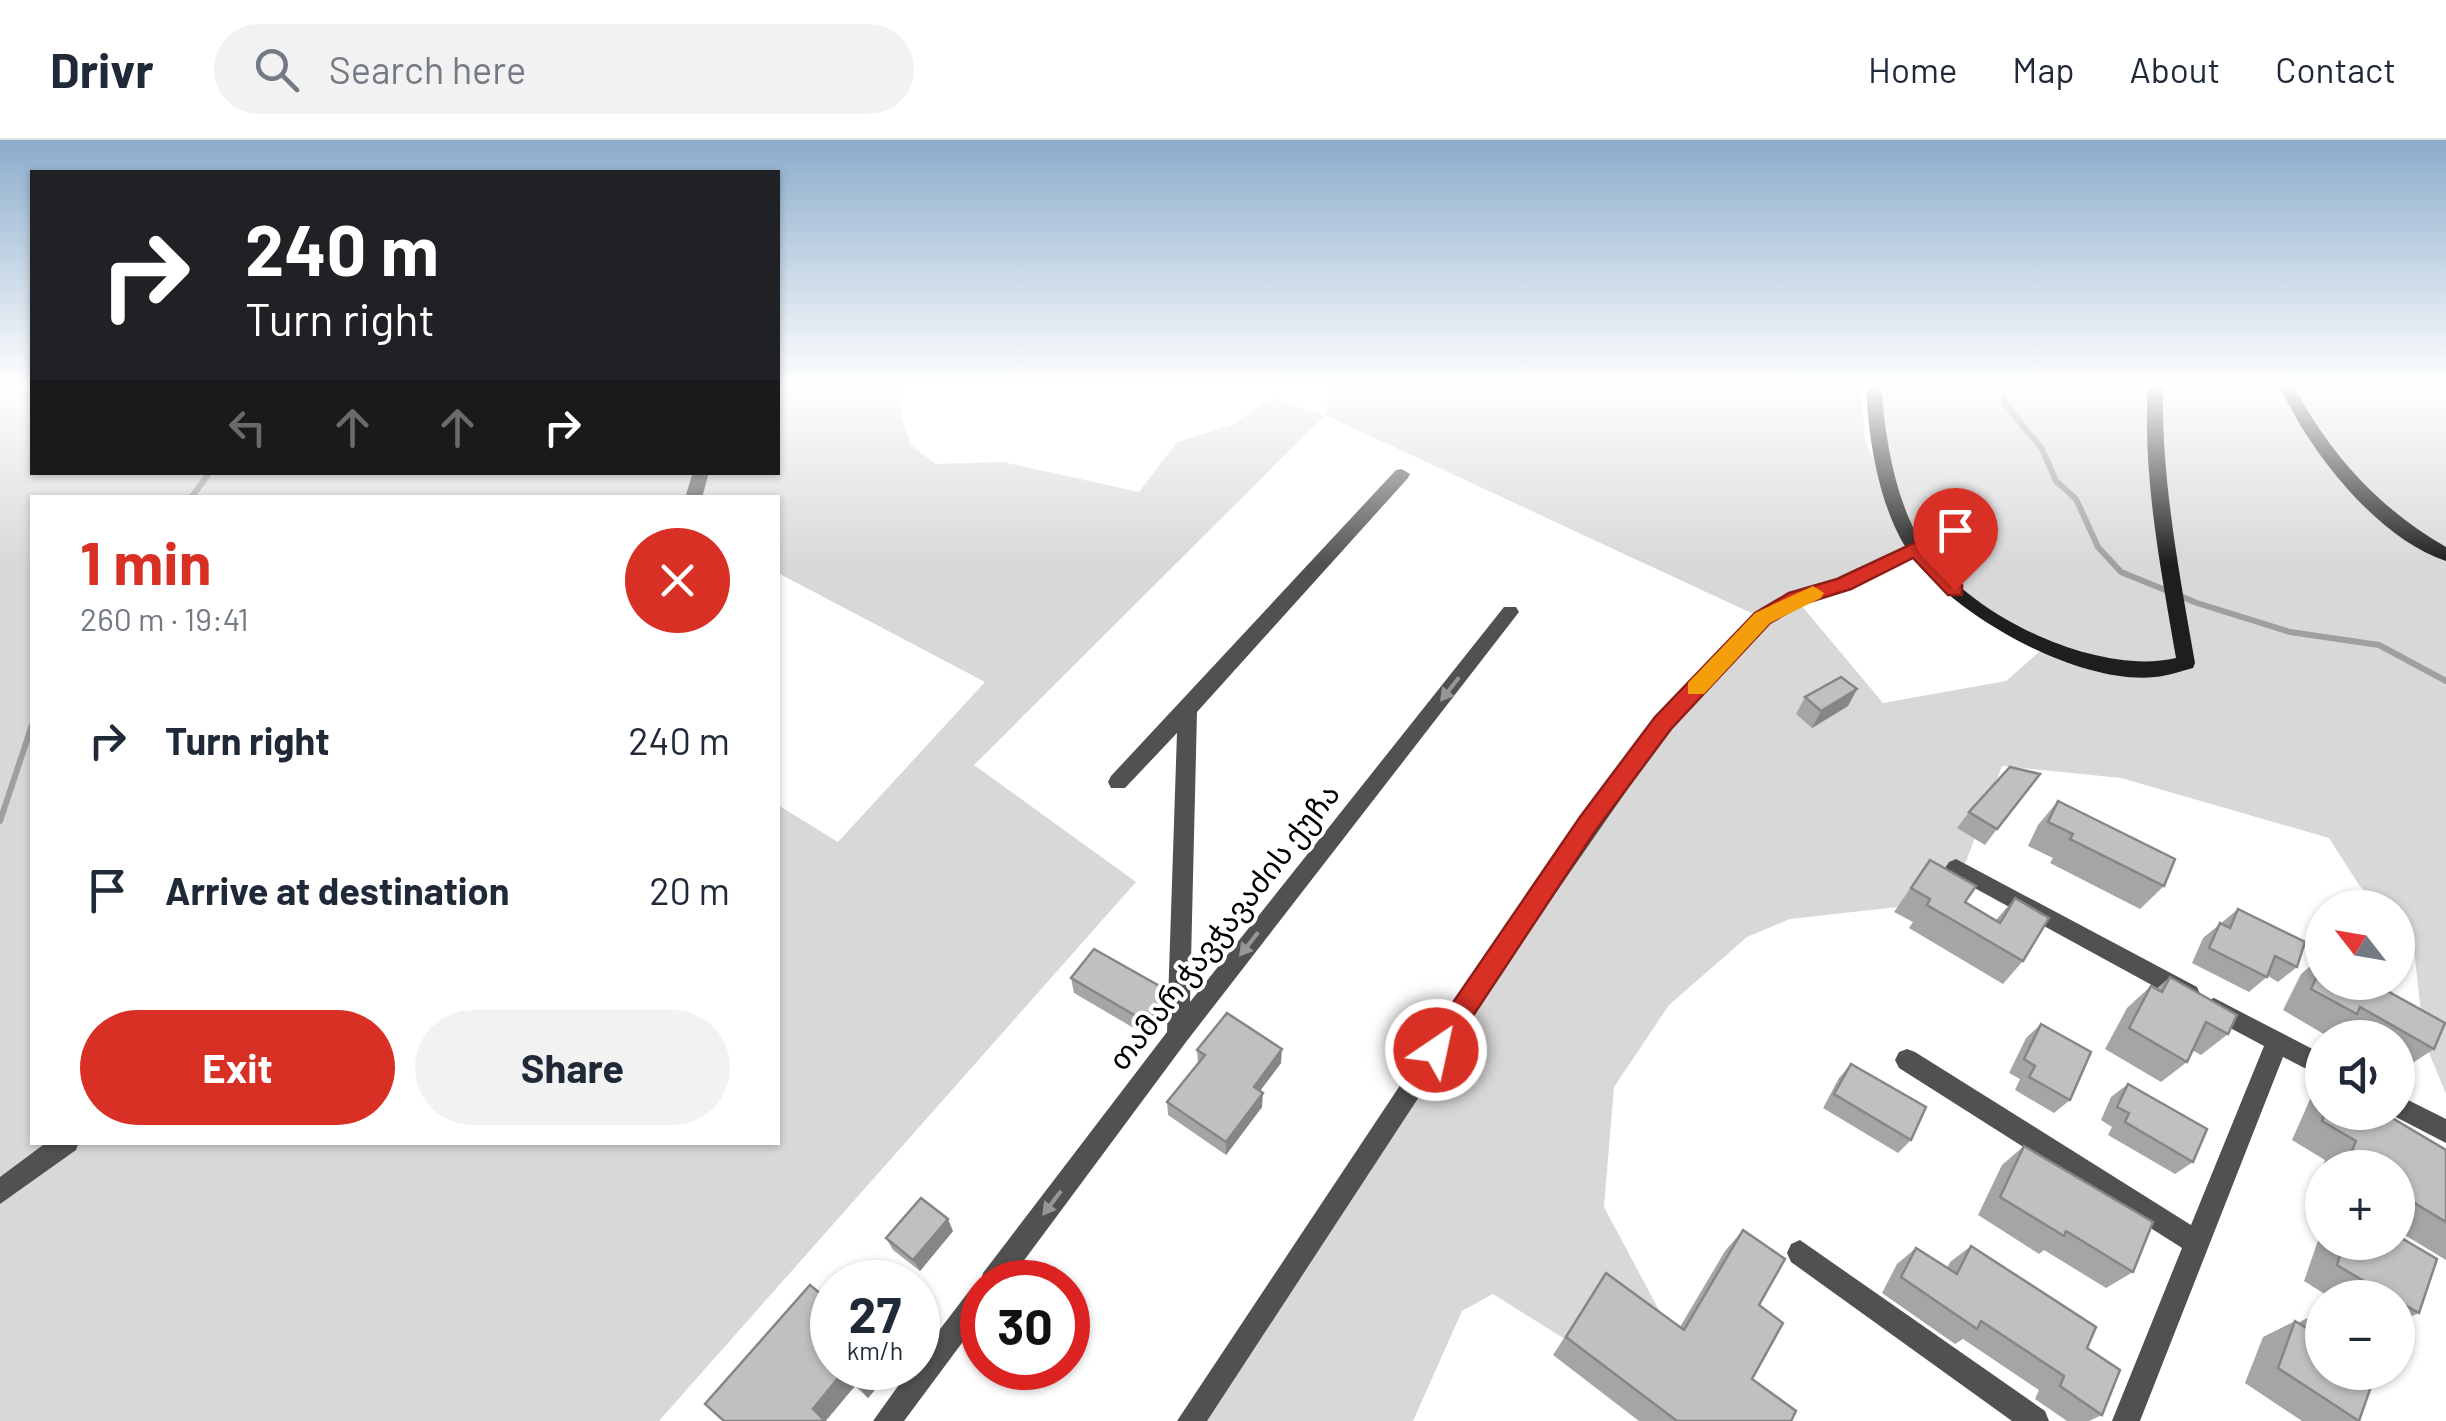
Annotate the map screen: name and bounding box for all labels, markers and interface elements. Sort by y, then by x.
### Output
search box [214,24,914,114]
text: Drivr [50,40,154,98]
icon: search [249,42,304,97]
text: Search here [329,46,526,92]
text: Home [1868,48,1957,90]
text: Map [2012,48,2075,90]
text: About [2130,48,2220,90]
text: Contact [2275,48,2396,90]
text: 240 m [245,206,439,290]
icon: right [80,210,210,340]
text: Turn right [245,291,435,345]
icon: left [220,400,275,455]
icon: ahead [325,400,380,455]
icon: ahead [430,400,485,455]
icon: right [535,400,590,455]
pin [1913,488,1998,591]
icon: arrive [1928,503,1983,558]
text: 1 min [80,525,211,597]
button: close [625,528,730,633]
text: 260 m · 19:41 [80,599,249,637]
one-way arrow [1440,676,1461,702]
icon: right [80,713,135,768]
text: Turn right [165,717,330,763]
text: 240 m [628,717,730,763]
street label: თამარ ჭავჭავაძის ქუჩა [1100,776,1348,1078]
icon: arrive [80,863,135,918]
text: Arrive at destination [165,867,510,913]
text: 20 m [649,867,730,913]
north arrow [2305,890,2415,1000]
map controls [2305,890,2415,1390]
one-way arrow [1239,932,1260,957]
position arrow [1384,998,1488,1102]
button: Exit [80,1010,395,1125]
button: Share [415,1010,730,1125]
button: sound [2305,1020,2415,1130]
button: + [2305,1150,2415,1260]
one-way arrow [1042,1190,1062,1216]
speed limit sign: 30 [960,1260,1090,1390]
button: − [2305,1280,2415,1390]
text: 27 [849,1283,901,1343]
text: km/h [847,1335,903,1365]

